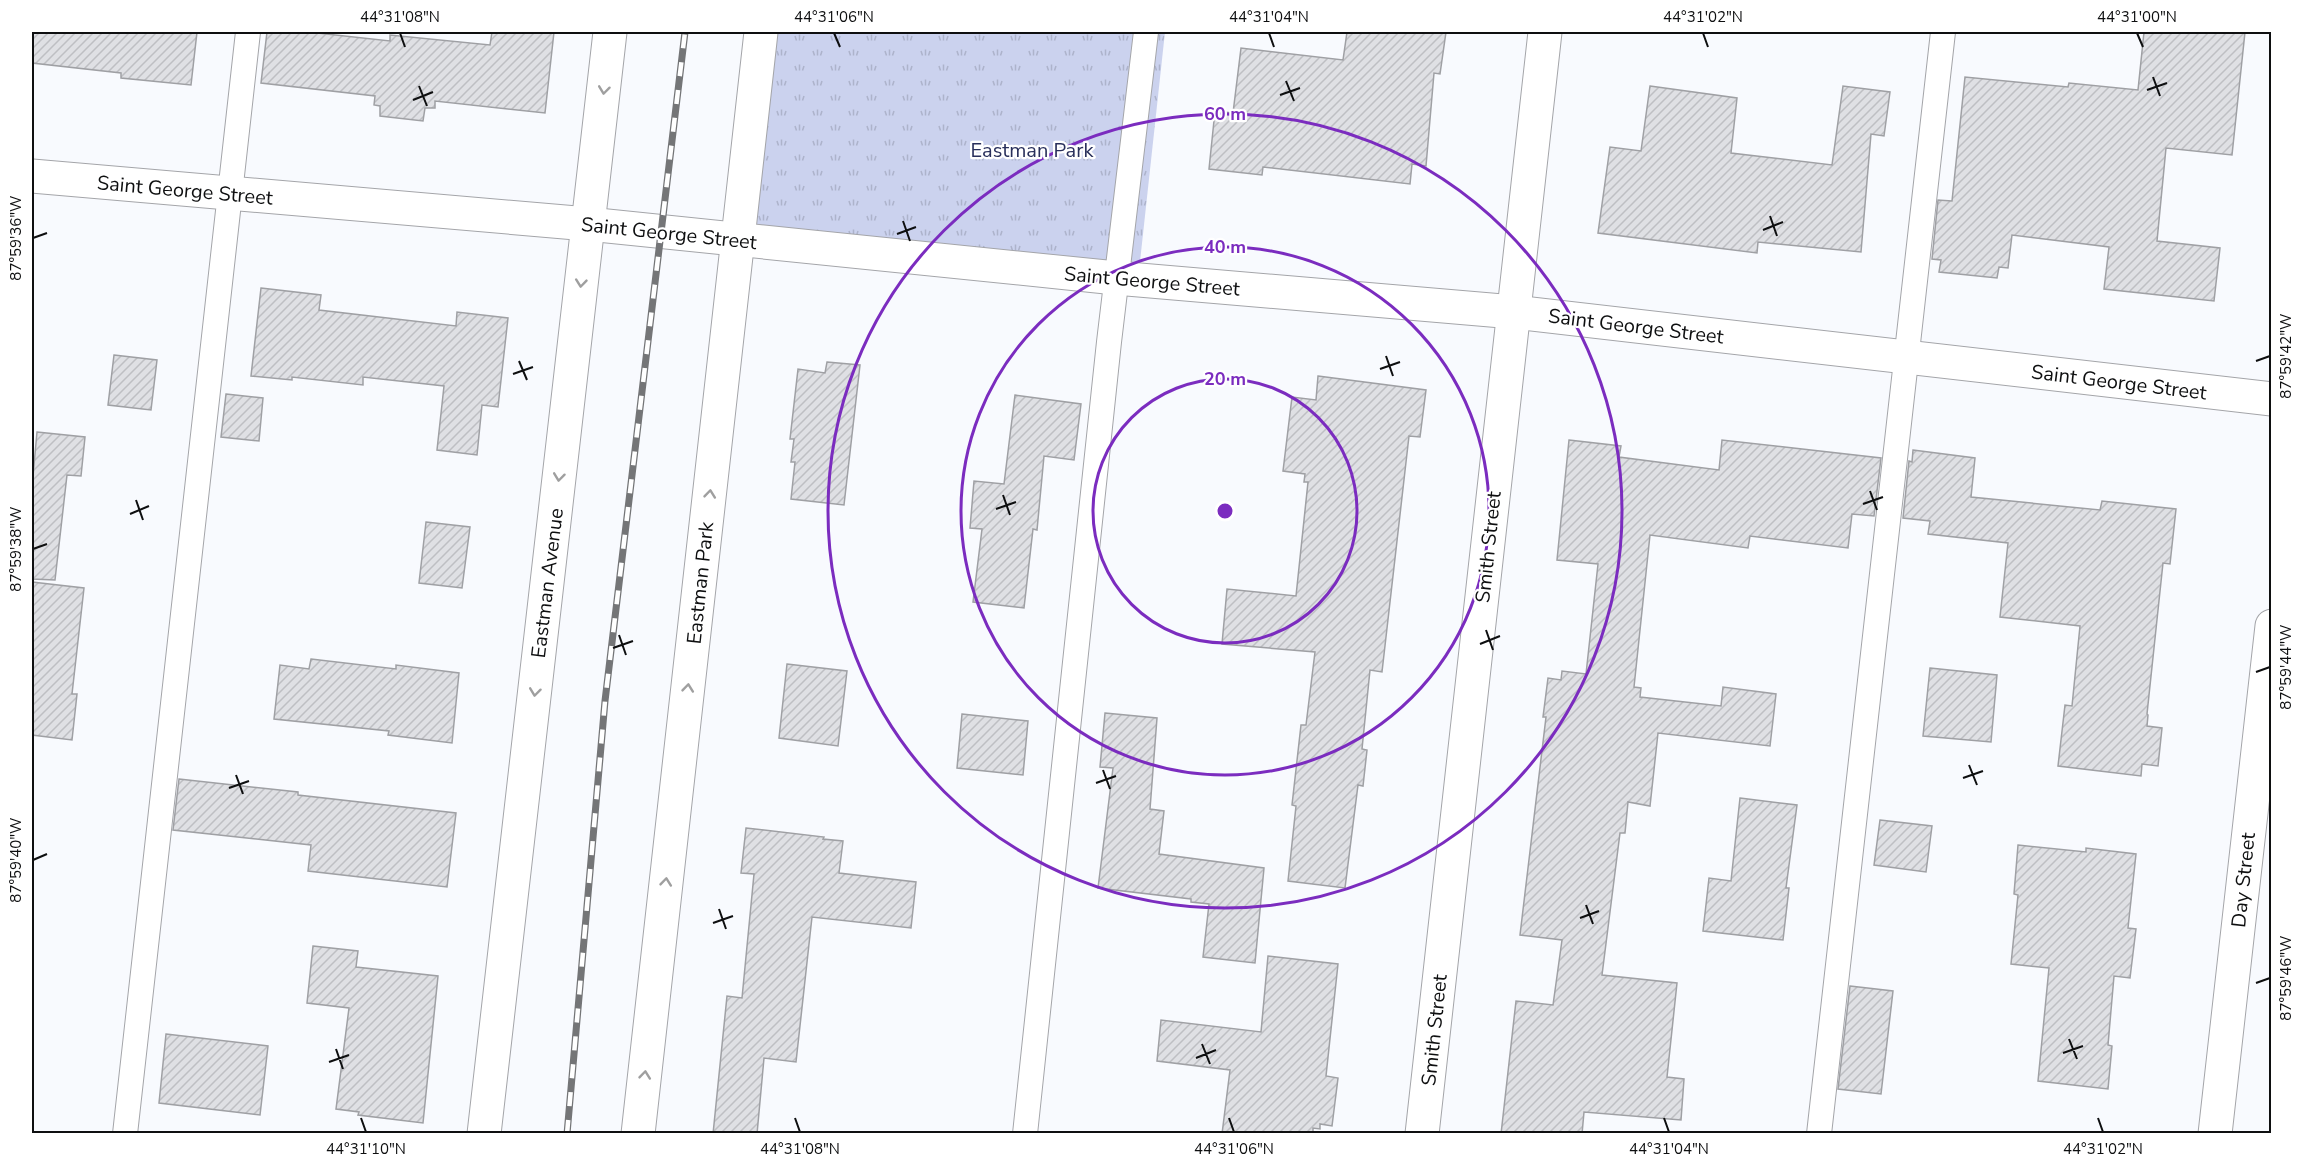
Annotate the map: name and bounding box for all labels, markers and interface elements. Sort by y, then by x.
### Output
text: 44°31'08"N [360,7,440,27]
text: 44°31'06"N [794,7,874,27]
text: 44°31'04"N [1229,7,1309,27]
text: 44°31'02"N [1663,7,1743,27]
text: 44°31'00"N [2097,7,2177,27]
one-way arrow [598,85,610,94]
text: 60 m [1204,102,1246,126]
park label: Eastman Park [971,137,1094,164]
street label: Saint George Street [96,169,275,212]
text: 87°59'36"W [6,195,26,281]
street label: Saint George Street [580,211,759,256]
text: 40 m [1204,235,1246,259]
street label: Saint George Street [1063,260,1242,303]
one-way arrow [576,279,588,288]
street label: Saint George Street [1547,302,1726,351]
text: 87°59'42"W [2276,313,2296,399]
street label: Saint George Street [2030,358,2209,407]
text: 20 m [1204,367,1246,391]
one-way arrow [554,473,566,482]
one-way arrow [703,489,715,499]
street label: Smith Street [1469,489,1508,604]
centre of rings [1215,501,1235,521]
text: 87°59'38"W [6,506,26,592]
street label: Eastman Avenue [525,507,570,660]
street label: Eastman Park [681,520,720,646]
text: 87°59'44"W [2276,624,2296,710]
one-way arrow [681,683,694,692]
one-way arrow [529,687,542,696]
text: 87°59'40"W [6,817,26,903]
street label: Day Street [2225,830,2262,929]
one-way arrow [659,877,672,886]
text: 87°59'46"W [2276,935,2296,1021]
street label: Smith Street [1415,972,1454,1087]
one-way arrow [638,1071,650,1080]
text: 44°31'10"N [326,1139,406,1159]
text: 44°31'08"N [760,1139,840,1159]
text: 44°31'06"N [1194,1139,1274,1159]
text: 44°31'04"N [1629,1139,1709,1159]
text: 44°31'02"N [2063,1139,2143,1159]

